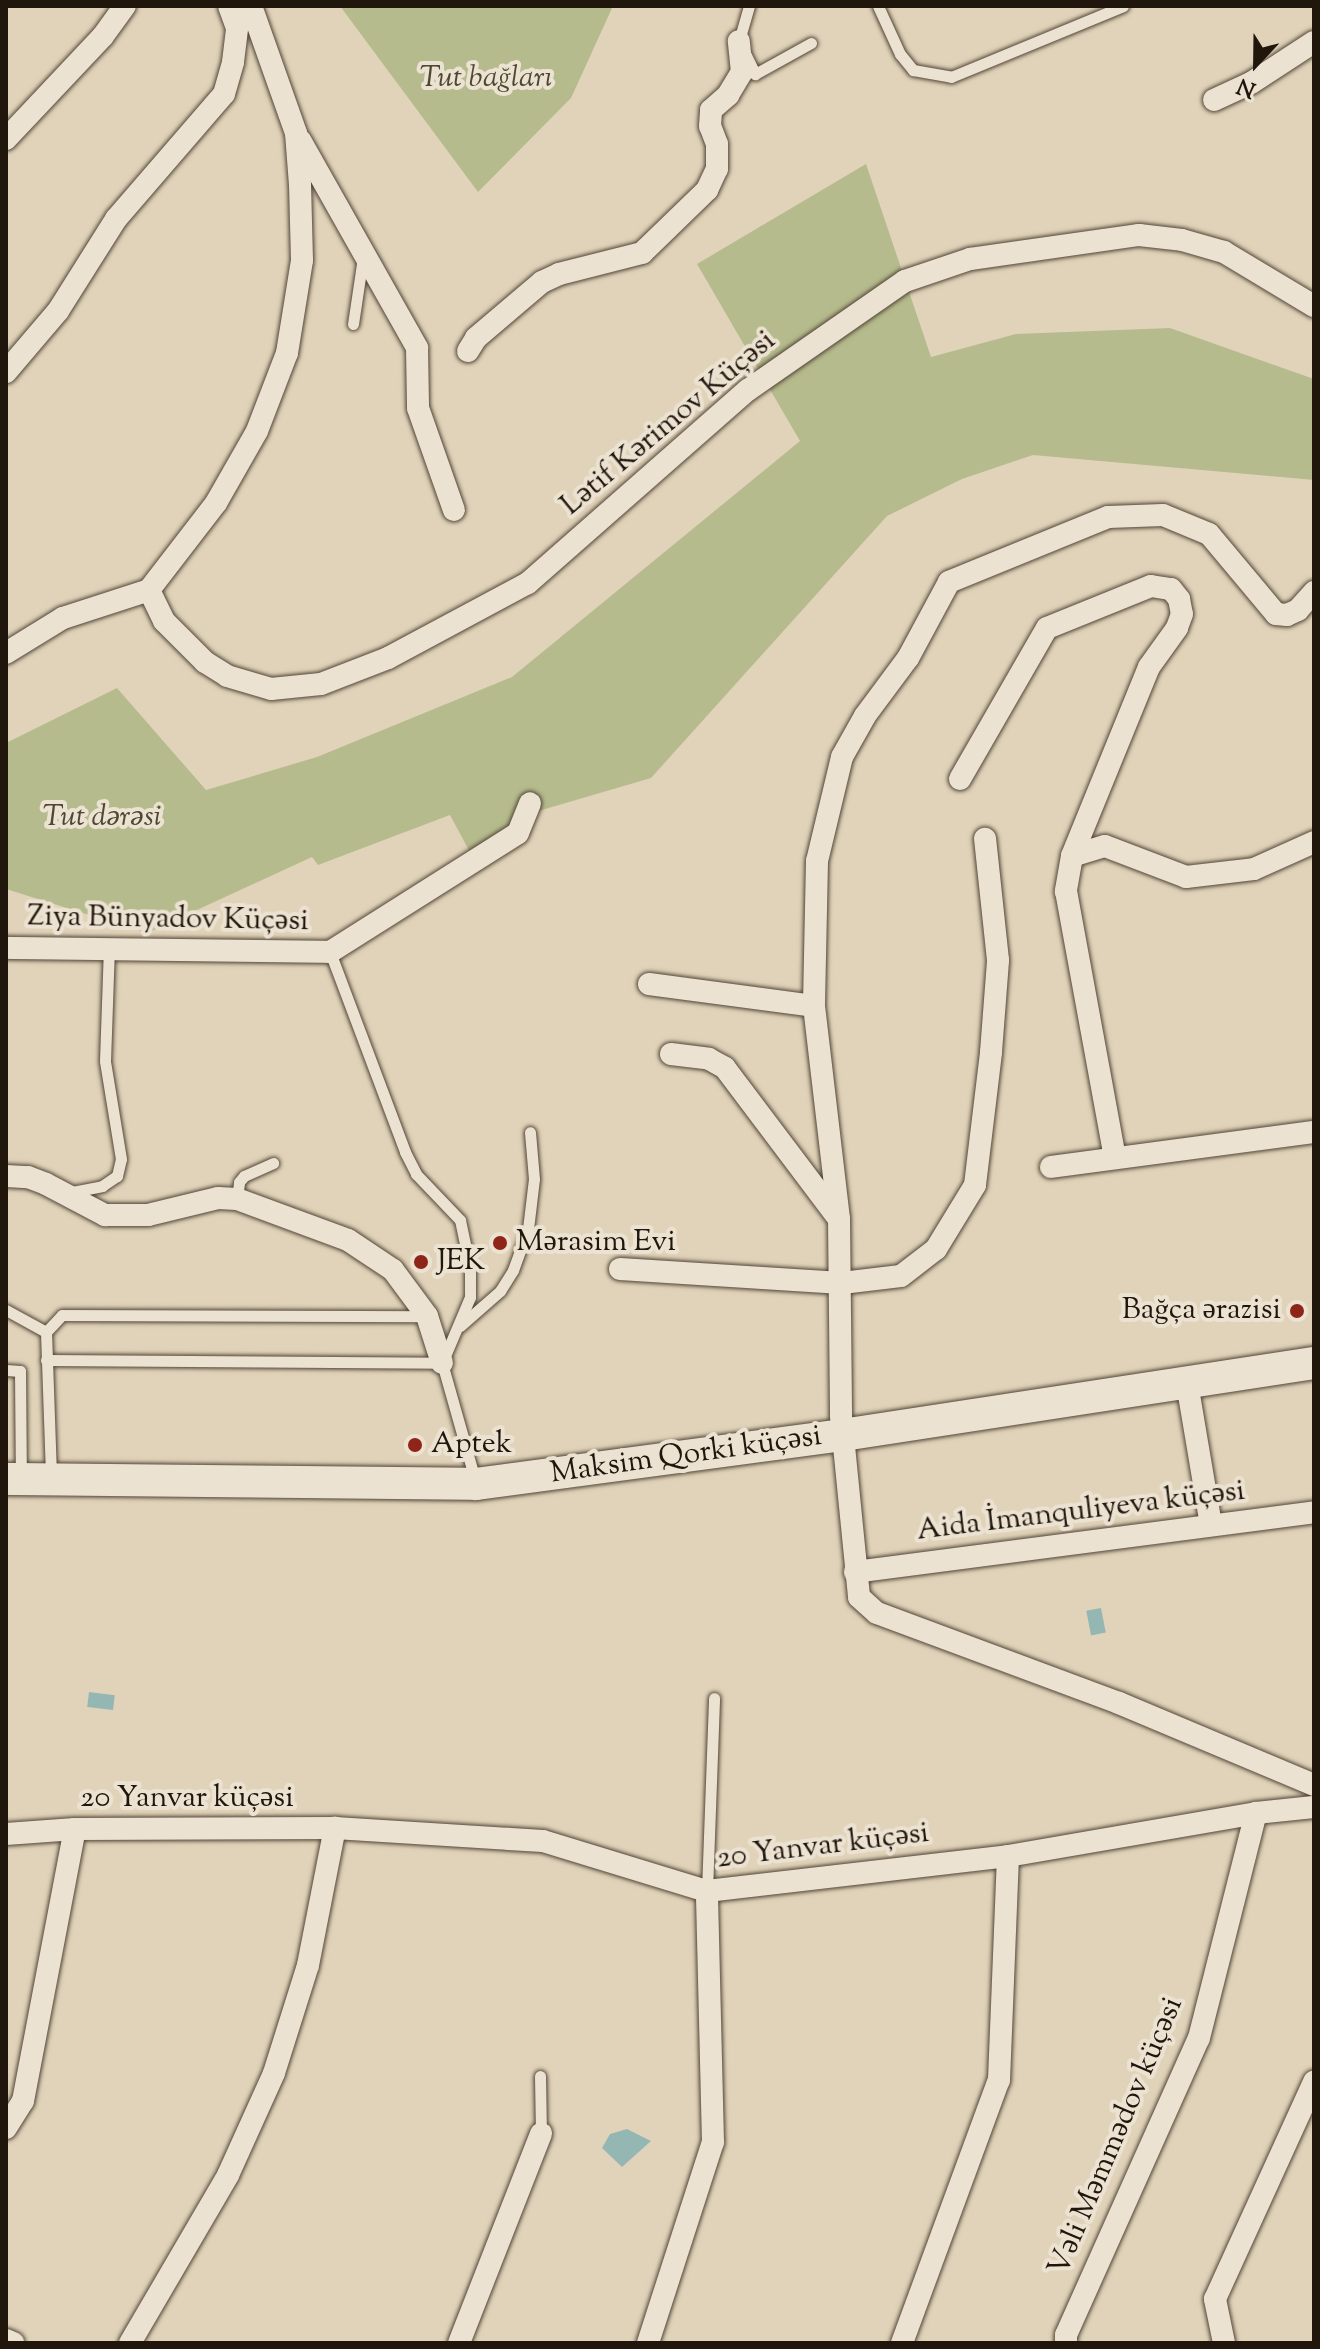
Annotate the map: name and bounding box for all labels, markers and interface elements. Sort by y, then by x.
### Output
north arrow [1216,24,1296,104]
park label: Tut bağları [420,61,552,97]
text: N [1233,68,1261,104]
street label: Lətif Kərimov Küçəsi [554,324,784,524]
park label: Tut dərəsi [43,800,161,836]
street label: Ziya Bünyadov Küçəsi [27,900,309,940]
place label: Mərasim Evi [516,1225,676,1261]
marker: Mərasim Evi [491,1234,509,1252]
place label: JEK [437,1244,486,1280]
marker: JEK [412,1253,430,1271]
place label: Bağça ərazisi [1122,1293,1281,1329]
marker: Bağça ərazisi [1288,1302,1306,1320]
street label: Maksim Qorki küçəsi [548,1419,824,1493]
place label: Aptek [431,1427,512,1463]
marker: Aptek [406,1436,424,1454]
street label: Aida İmanquliyeva küçəsi [915,1474,1247,1550]
street label: 20 Yanvar küçəsi [80,1781,294,1817]
street label: 20 Yanvar küçəsi [715,1816,931,1878]
street label: Vəli Məmmədov küçəsi [1042,1992,1192,2282]

